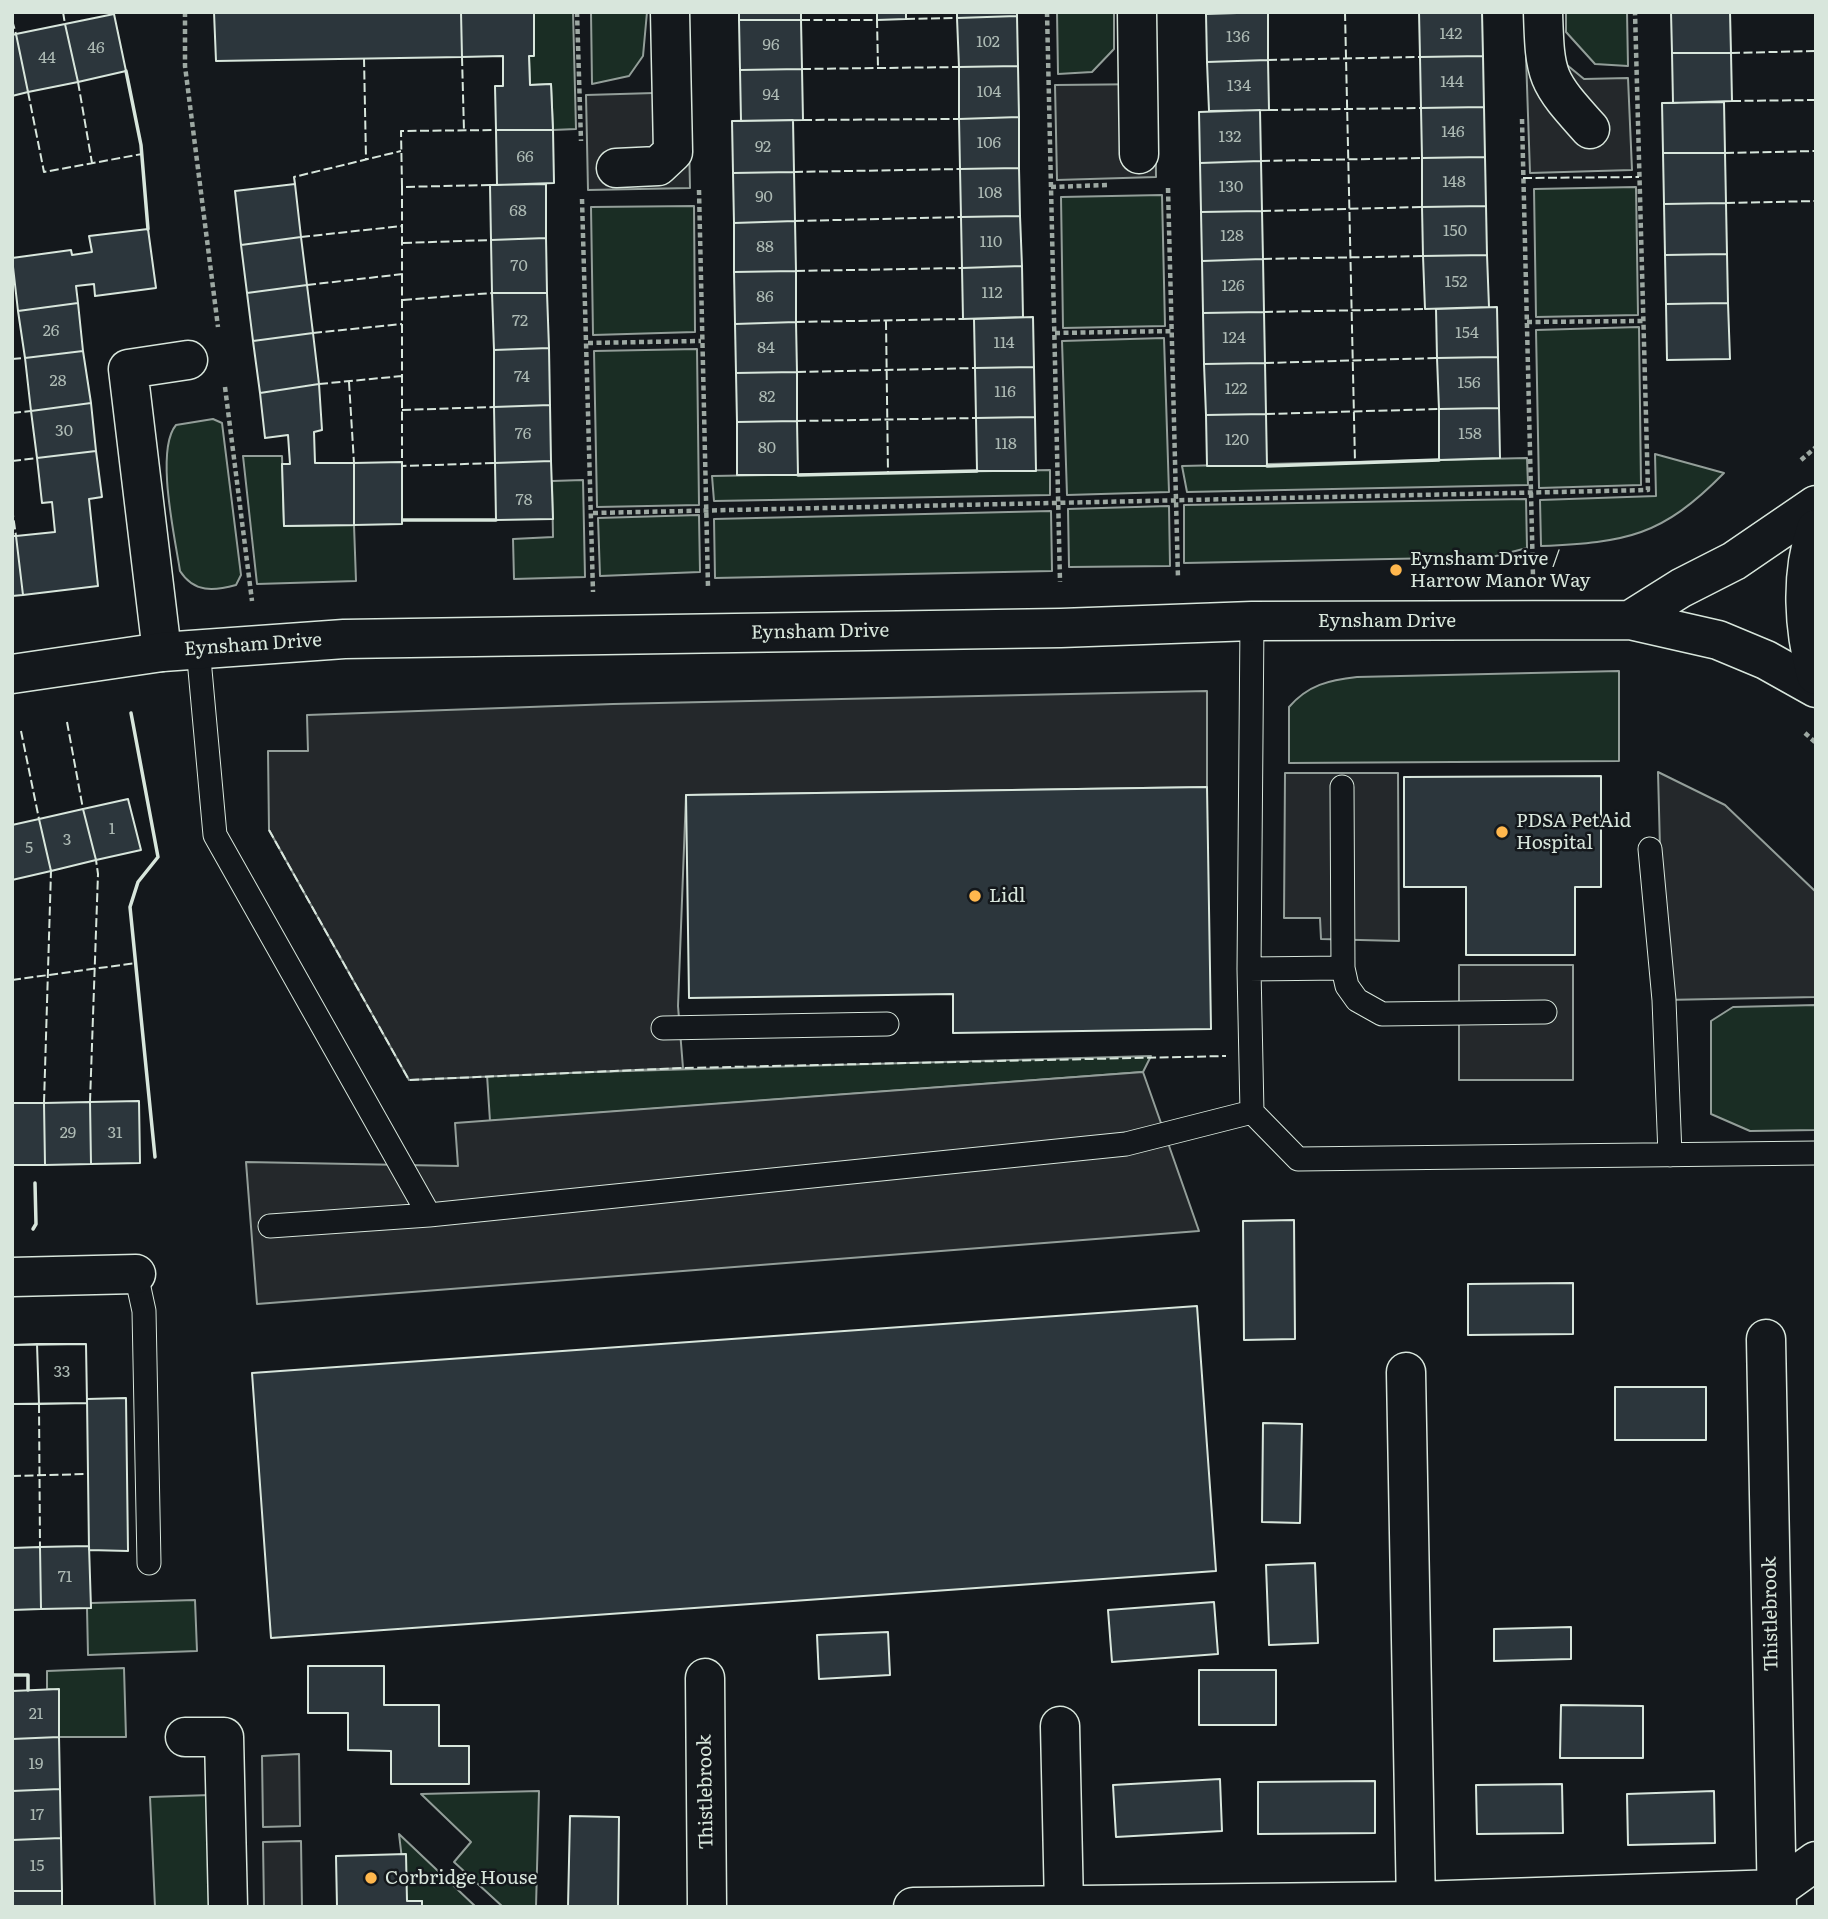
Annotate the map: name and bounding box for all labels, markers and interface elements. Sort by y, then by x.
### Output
house number: 142 [1440,24,1462,44]
house number: 136 [1226,27,1250,47]
house number: 102 [976,32,1000,52]
house number: 96 [763,35,779,55]
house number: 46 [87,38,105,58]
house number: 44 [38,48,56,68]
house number: 144 [1440,72,1464,92]
house number: 134 [1227,76,1251,96]
house number: 104 [977,82,1001,102]
house number: 94 [762,85,780,105]
house number: 146 [1441,122,1465,142]
house number: 132 [1219,127,1241,147]
house number: 106 [977,133,1001,153]
house number: 92 [755,137,771,157]
house number: 66 [516,147,534,167]
house number: 148 [1442,172,1466,192]
house number: 130 [1219,177,1243,197]
house number: 108 [978,183,1002,203]
house number: 90 [755,187,773,207]
house number: 68 [509,201,527,221]
house number: 150 [1443,221,1467,241]
house number: 128 [1220,226,1244,246]
house number: 110 [980,232,1002,252]
house number: 88 [756,237,774,257]
house number: 70 [510,256,528,276]
house number: 152 [1445,272,1467,292]
house number: 126 [1221,276,1245,296]
house number: 112 [981,283,1003,303]
house number: 86 [756,287,774,307]
house number: 72 [512,311,528,331]
house number: 26 [43,321,59,341]
house number: 154 [1455,323,1479,343]
house number: 124 [1222,328,1246,348]
house number: 114 [993,333,1015,353]
house number: 84 [757,338,775,358]
house number: 74 [514,367,530,387]
house number: 28 [50,371,66,391]
house number: 156 [1457,373,1481,393]
house number: 122 [1225,379,1247,399]
house number: 116 [994,382,1016,402]
house number: 82 [759,387,775,407]
house number: 30 [55,421,73,441]
house number: 76 [515,424,531,444]
house number: 158 [1458,424,1482,444]
house number: 120 [1225,430,1249,450]
house number: 118 [995,434,1017,454]
house number: 80 [758,438,776,458]
house number: 78 [516,490,532,510]
place label: Eynsham Drive / Harrow Manor Way [1410,548,1590,592]
marker: Eynsham Drive / Harrow Manor Way [1388,562,1404,578]
street label: Eynsham Drive [1318,610,1456,632]
street label: Eynsham Drive [751,619,889,645]
street label: Eynsham Drive [183,629,323,661]
place label: PDSA PetAid Hospital [1516,810,1631,854]
house number: 1 [109,819,115,839]
marker: PDSA PetAid Hospital [1494,824,1510,840]
house number: 3 [63,830,71,850]
house number: 5 [25,838,33,858]
place label: Lidl [989,885,1025,907]
marker: Lidl [967,888,983,904]
house number: 29 [60,1123,76,1143]
house number: 31 [107,1123,123,1143]
house number: 33 [54,1362,70,1382]
street label: Thistlebrook [1759,1556,1783,1672]
house number: 71 [58,1567,72,1587]
house number: 21 [29,1704,43,1724]
street label: Thistlebrook [694,1734,718,1850]
house number: 19 [29,1754,43,1774]
house number: 17 [30,1805,44,1825]
house number: 15 [30,1856,44,1876]
place label: Corbridge House [385,1867,537,1889]
marker: Corbridge House [363,1870,379,1886]

